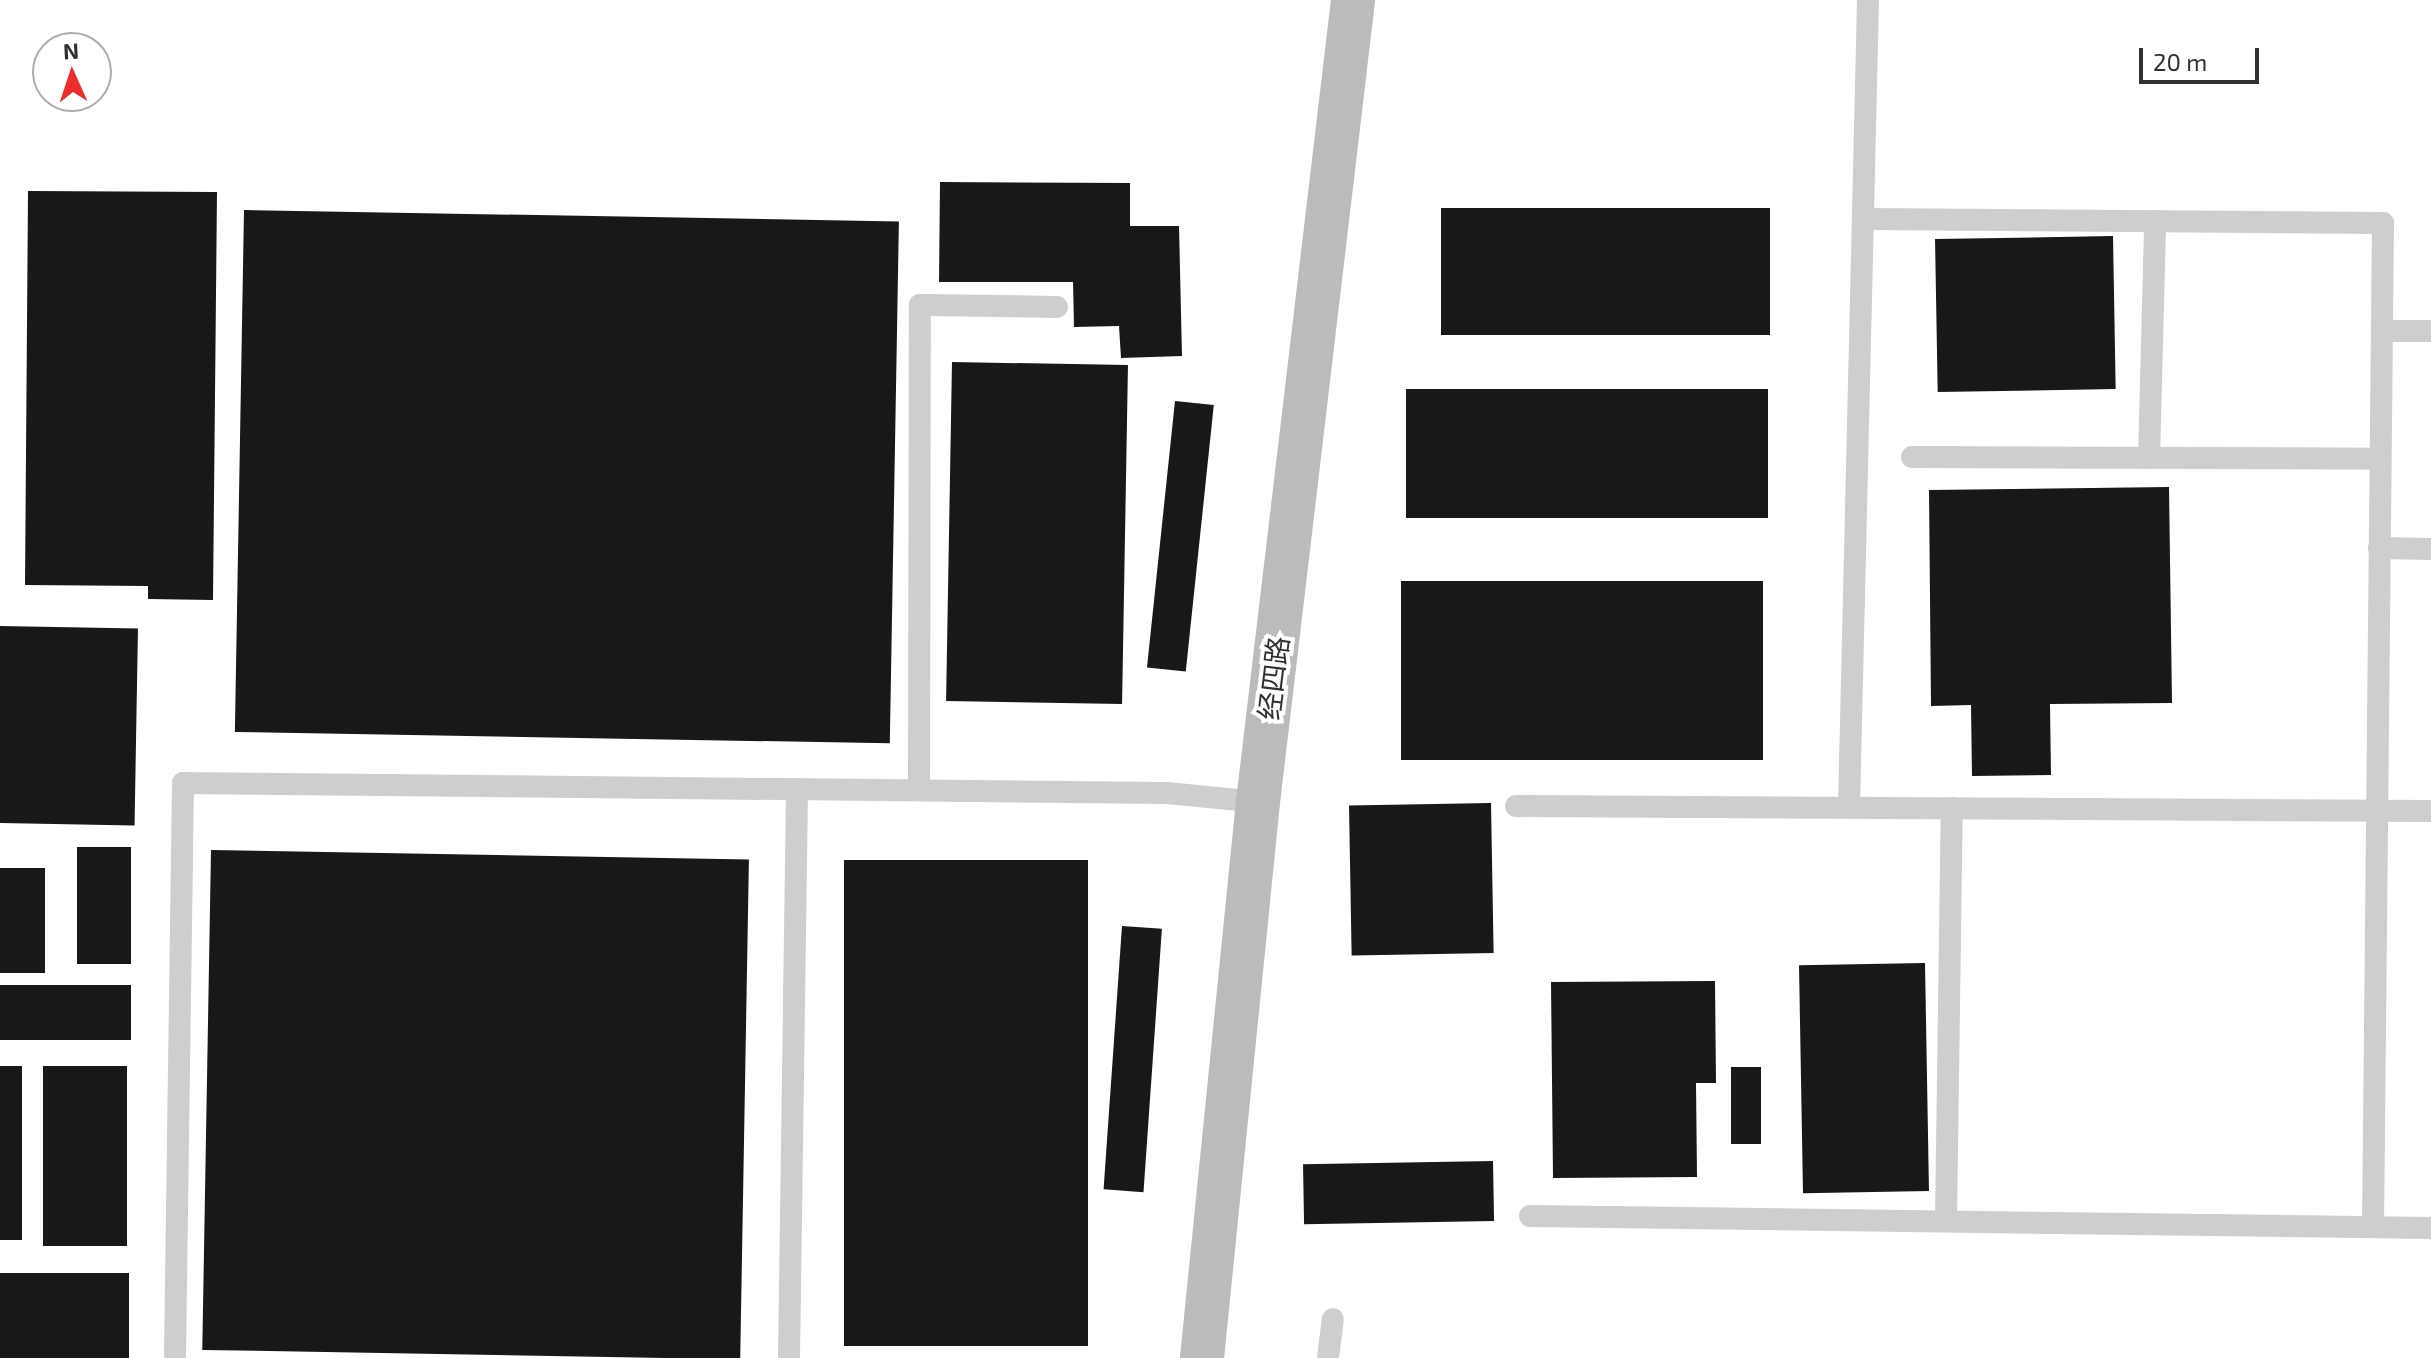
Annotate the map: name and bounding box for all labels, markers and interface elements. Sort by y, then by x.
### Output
north arrow [32,32,112,112]
scale bar [2143,32,2263,82]
text: N [62,37,79,63]
text: 20 m [2153,47,2207,76]
street label: 经四路 [1251,634,1295,722]

